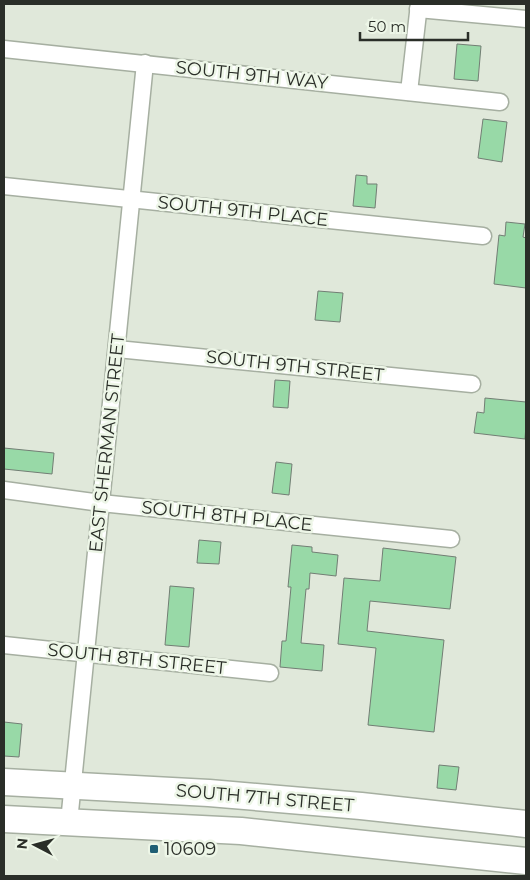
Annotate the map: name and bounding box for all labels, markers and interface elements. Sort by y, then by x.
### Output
scale bar [360,10,468,42]
text: 50 m [368,17,406,36]
street label: SOUTH 9TH WAY [175,56,330,94]
street label: SOUTH 9TH PLACE [157,191,329,231]
street label: EAST SHERMAN STREET [85,332,129,553]
street label: SOUTH 9TH STREET [205,346,386,386]
street label: SOUTH 8TH PLACE [140,496,314,536]
street label: SOUTH 8TH STREET [47,639,228,679]
street label: SOUTH 7TH STREET [175,779,356,817]
north arrow [10,820,60,870]
text: N [13,837,32,850]
place label: 10609 [164,838,216,860]
marker: 10609 [148,843,160,855]

